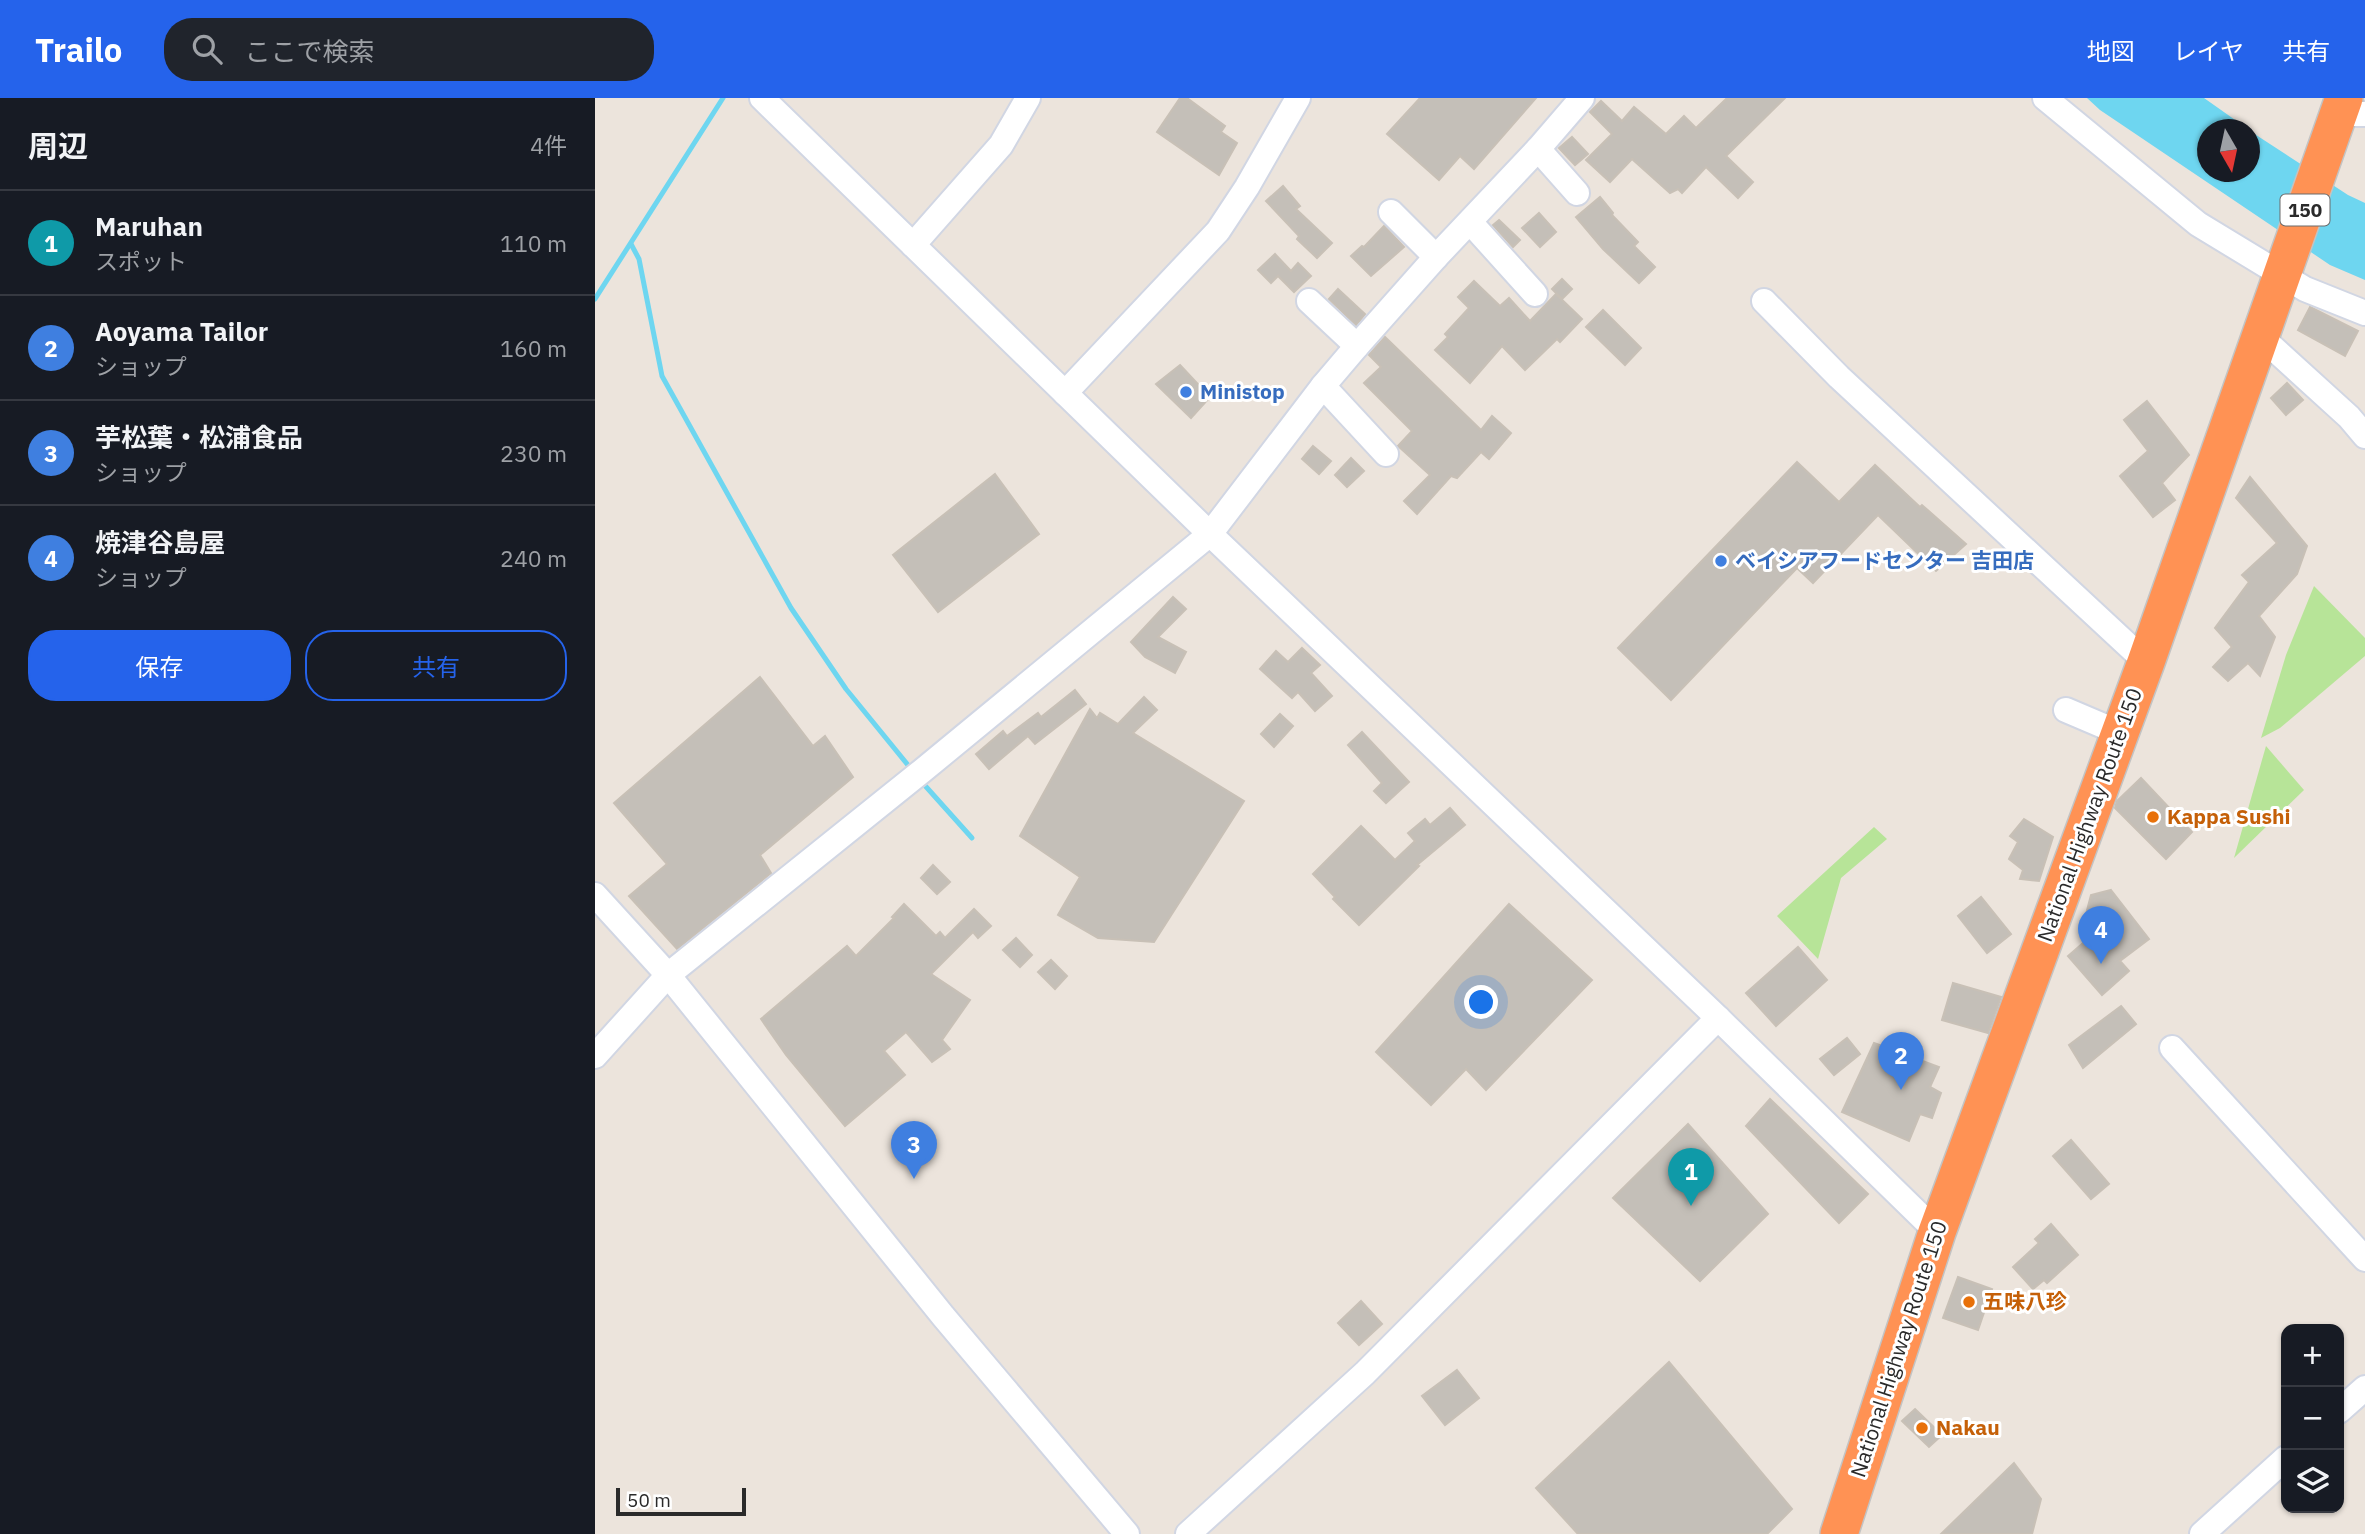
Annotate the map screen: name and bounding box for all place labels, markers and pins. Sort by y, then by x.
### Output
place label: Ministop [1200,377,1285,405]
marker: Ministop [1178,384,1194,400]
place label: ベイシアフードセンター 吉田店 [1735,546,2034,574]
marker: ベイシアフードセンター 吉田店 [1713,553,1729,569]
place label: Kappa Sushi [2167,802,2291,830]
marker: Kappa Sushi [2145,809,2161,825]
pin: 4 [2078,906,2124,964]
pin: 2 [1878,1032,1924,1090]
pin: 3 [891,1121,937,1179]
pin: 1 [1668,1148,1714,1206]
place label: 五味八珍 [1983,1287,2067,1315]
marker: 五味八珍 [1961,1294,1977,1310]
place label: Nakau [1936,1413,2000,1441]
marker: Nakau [1914,1420,1930,1436]

